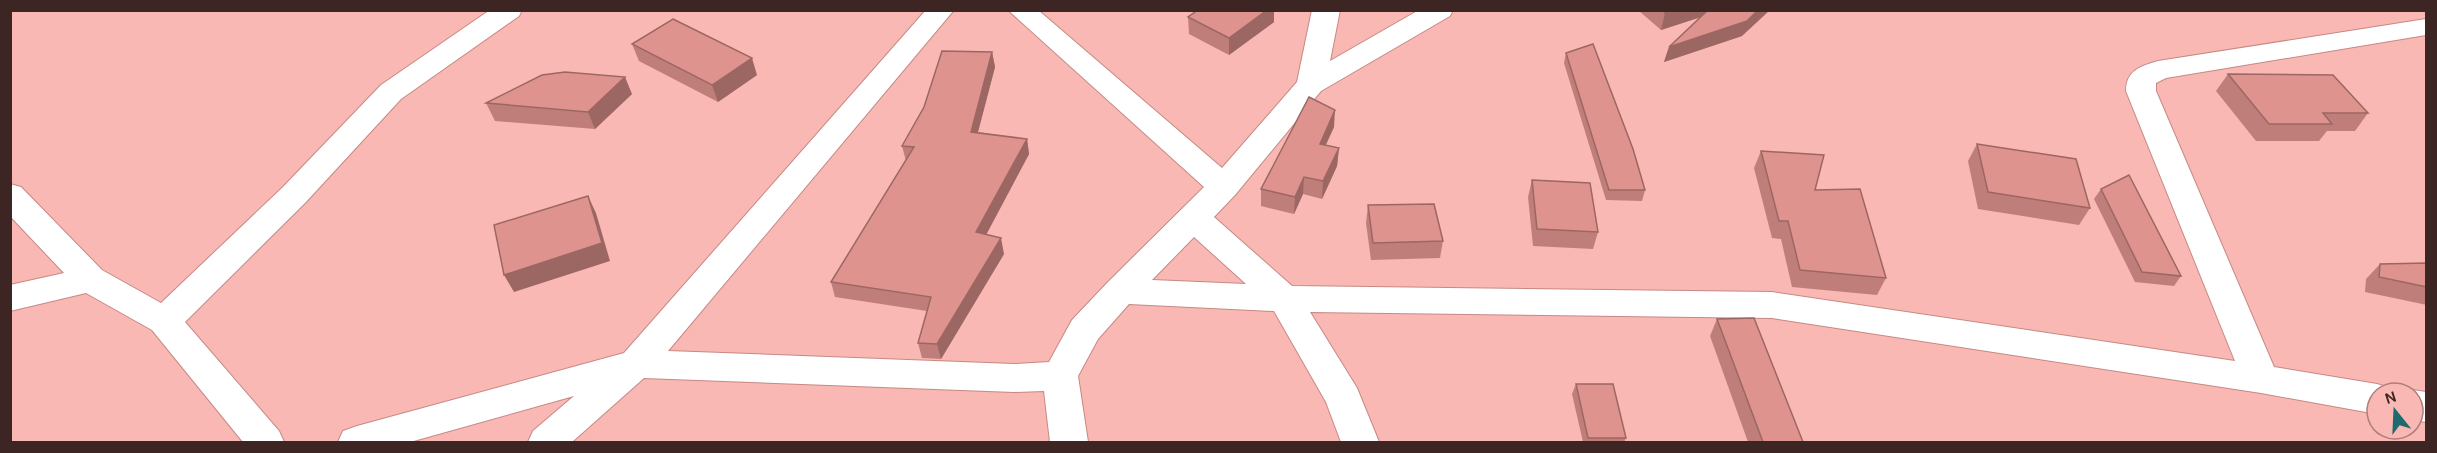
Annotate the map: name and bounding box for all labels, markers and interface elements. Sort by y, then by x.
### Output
north arrow [2365,381,2425,441]
text: N [2382,386,2399,408]

